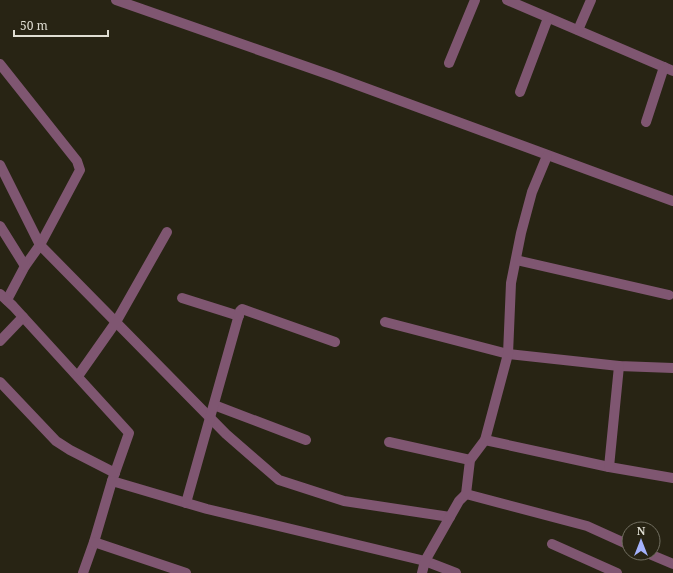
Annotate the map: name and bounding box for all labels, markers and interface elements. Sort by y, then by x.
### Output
scale bar [14,12,108,38]
text: 50 m [20,17,48,34]
north arrow [621,521,661,561]
text: N [637,523,646,538]

